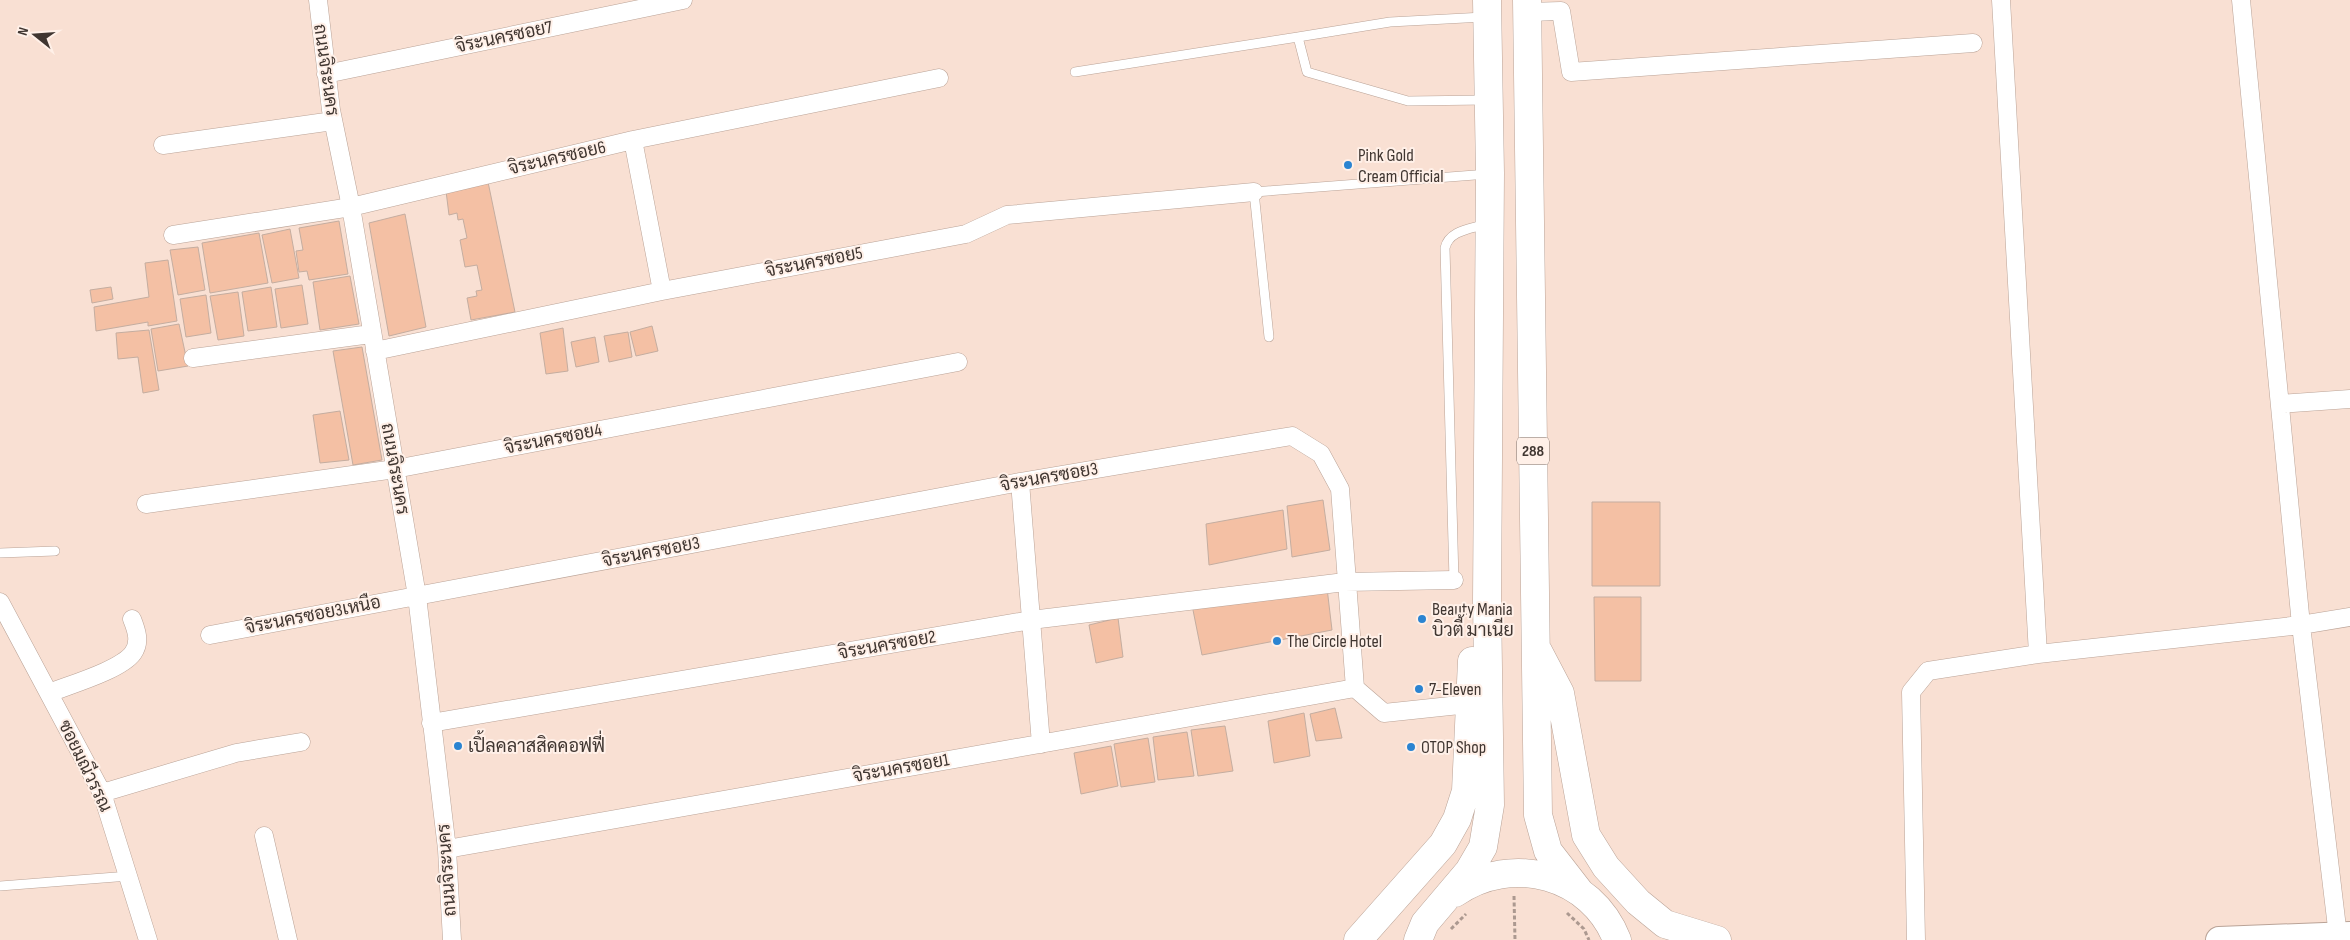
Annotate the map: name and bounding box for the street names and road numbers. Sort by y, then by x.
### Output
street label: จิระนครซอย7 [453,15,555,58]
street label: ถนนจิระนคร [309,22,344,118]
street label: จิระนครซอย6 [506,136,608,179]
street label: จิระนครซอย5 [763,241,864,282]
street label: จิระนครซอย4 [502,418,604,459]
street label: ถนนจิระนคร [377,421,414,517]
road number: 288 [1517,438,1549,464]
street label: จิระนครซอย3 [998,457,1100,496]
street label: จิระนครซอย3 [600,531,702,572]
street label: จิระนครซอย3เหนือ [243,590,383,638]
street label: จิระนครซอย2 [836,625,937,664]
street label: ซอยมณีวรรณ [54,715,119,815]
street label: จิระนครซอย1 [851,748,952,787]
street label: ถนนจิระนคร [432,823,461,917]

